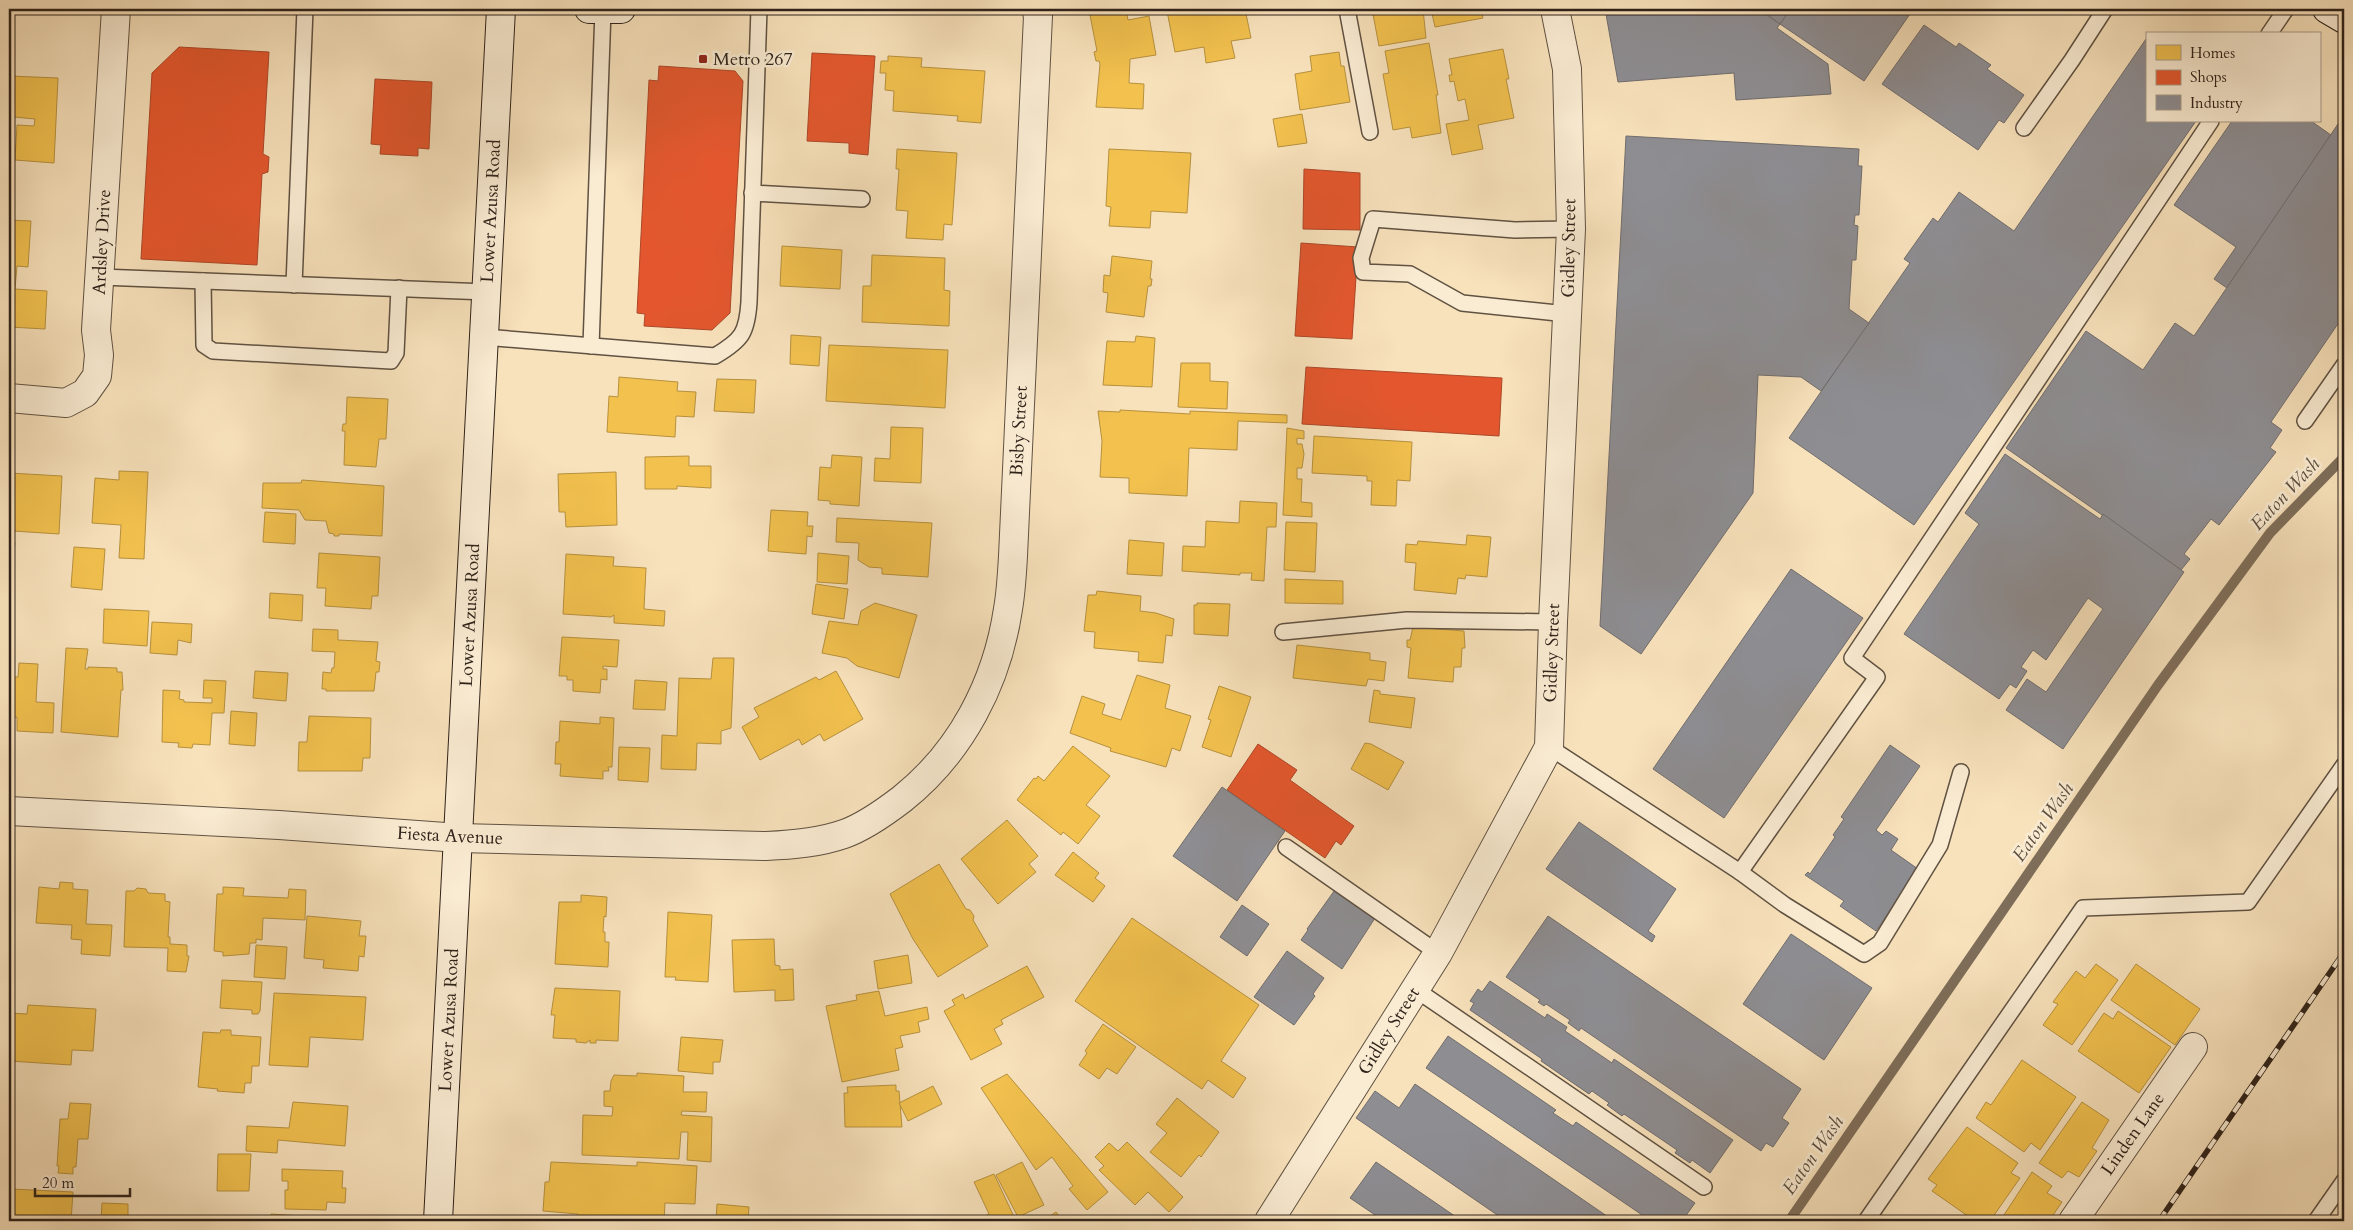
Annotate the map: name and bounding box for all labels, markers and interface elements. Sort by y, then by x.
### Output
legend [2146,32,2320,122]
text: Homes [2190,43,2235,63]
place label: Metro 267 [713,47,793,72]
marker: Metro 267 [697,53,709,65]
text: Shops [2190,67,2227,87]
text: Industry [2190,93,2243,113]
street label: Lower Azusa Road [475,138,507,283]
street label: Ardsley Drive [87,189,117,295]
street label: Gidley Street [1556,198,1582,298]
street label: Bisby Street [1004,385,1034,477]
water label: Eaton Wash [2245,452,2325,536]
street label: Lower Azusa Road [454,542,486,687]
street label: Gidley Street [1538,603,1566,703]
water label: Eaton Wash [2006,777,2080,867]
street label: Fiesta Avenue [396,821,504,851]
street label: Lower Azusa Road [433,947,465,1092]
street label: Gidley Street [1352,982,1426,1080]
street label: Linden Lane [2095,1087,2171,1181]
water label: Eaton Wash [1776,1110,1850,1200]
scale bar [35,1165,130,1197]
text: 20 m [42,1173,74,1193]

